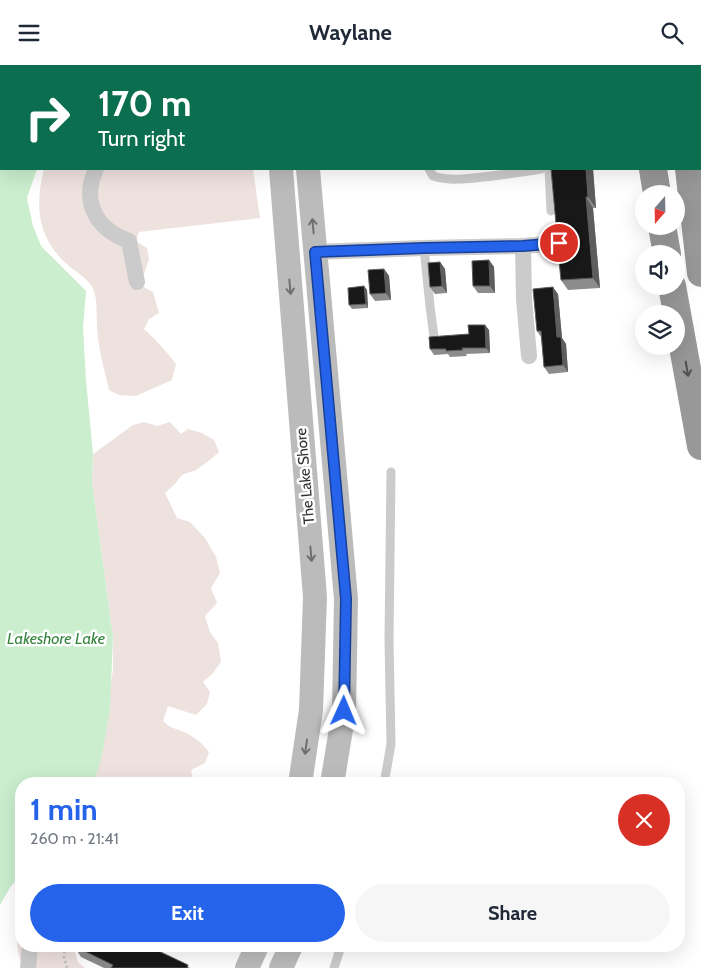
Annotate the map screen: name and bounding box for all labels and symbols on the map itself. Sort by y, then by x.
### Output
north arrow [635,185,685,235]
one-way arrow [308,219,318,235]
pin [538,222,580,264]
one-way arrow [286,279,295,295]
one-way arrow [683,360,693,376]
street label: The Lake Shore [292,427,318,525]
one-way arrow [307,546,316,562]
water label: Lakeshore Lake [7,629,105,648]
position arrow [317,684,369,736]
one-way arrow [300,739,310,755]

